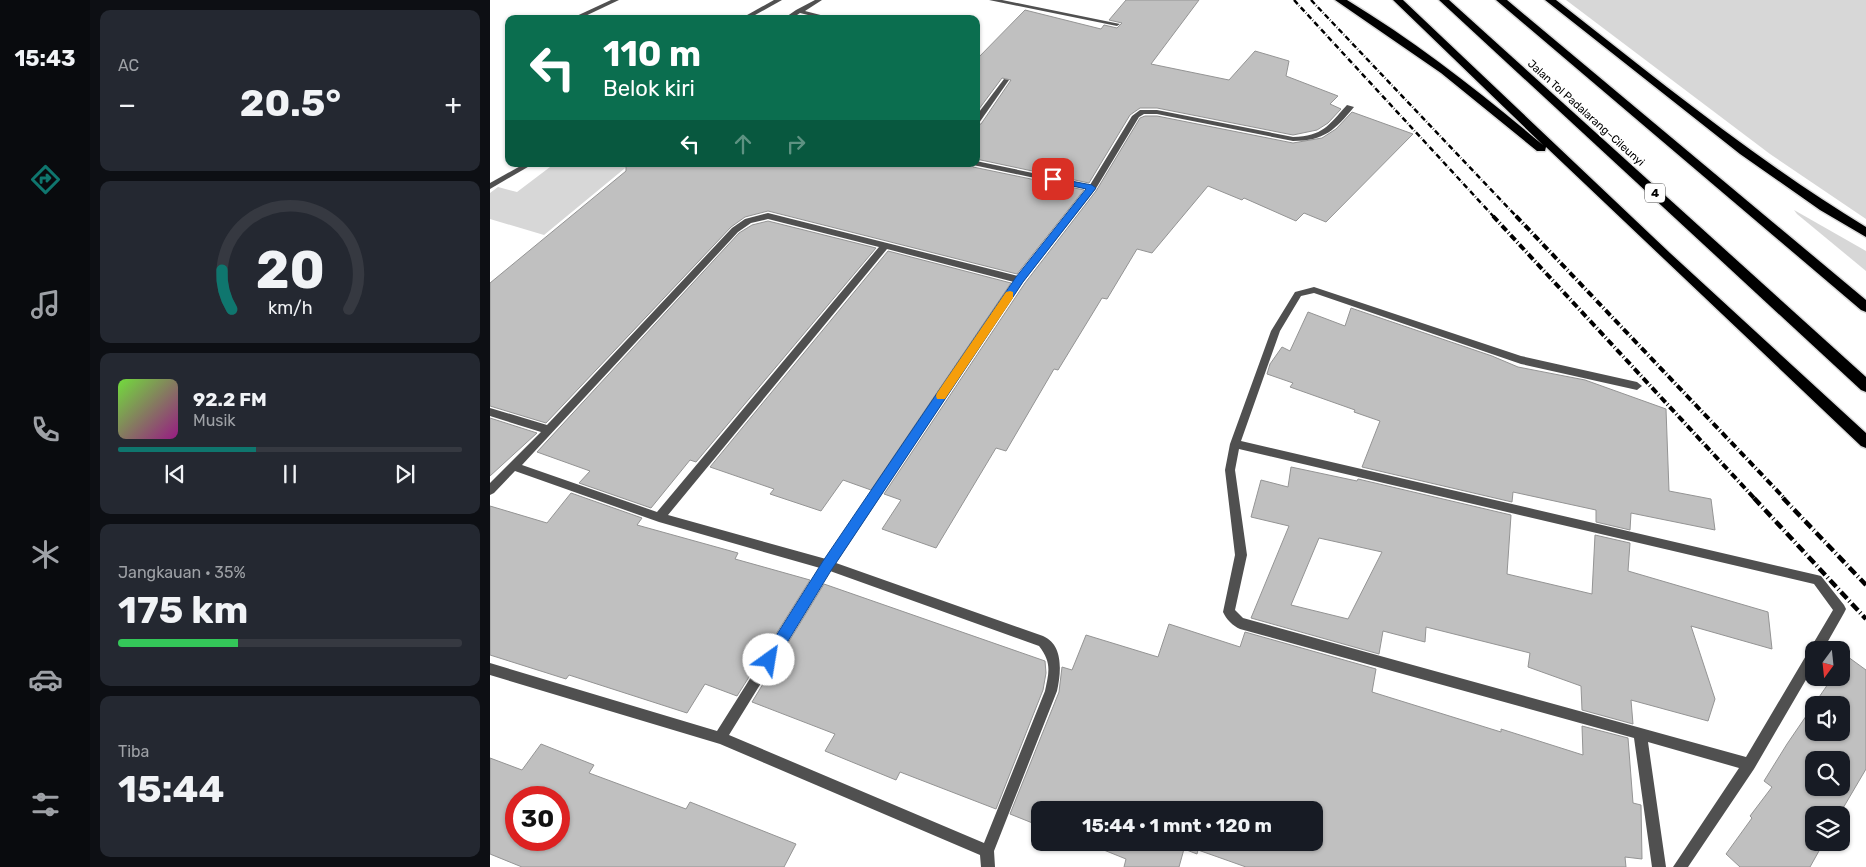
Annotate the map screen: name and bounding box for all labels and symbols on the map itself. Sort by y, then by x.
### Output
street label: Jalan Tol Padalarang–Cileunyi [1525,57,1647,169]
pin [1032,158,1074,200]
road number: 4 [1645,184,1665,202]
position arrow [742,633,794,685]
north arrow [1805,641,1850,686]
speed limit sign: 30 [505,786,570,851]

